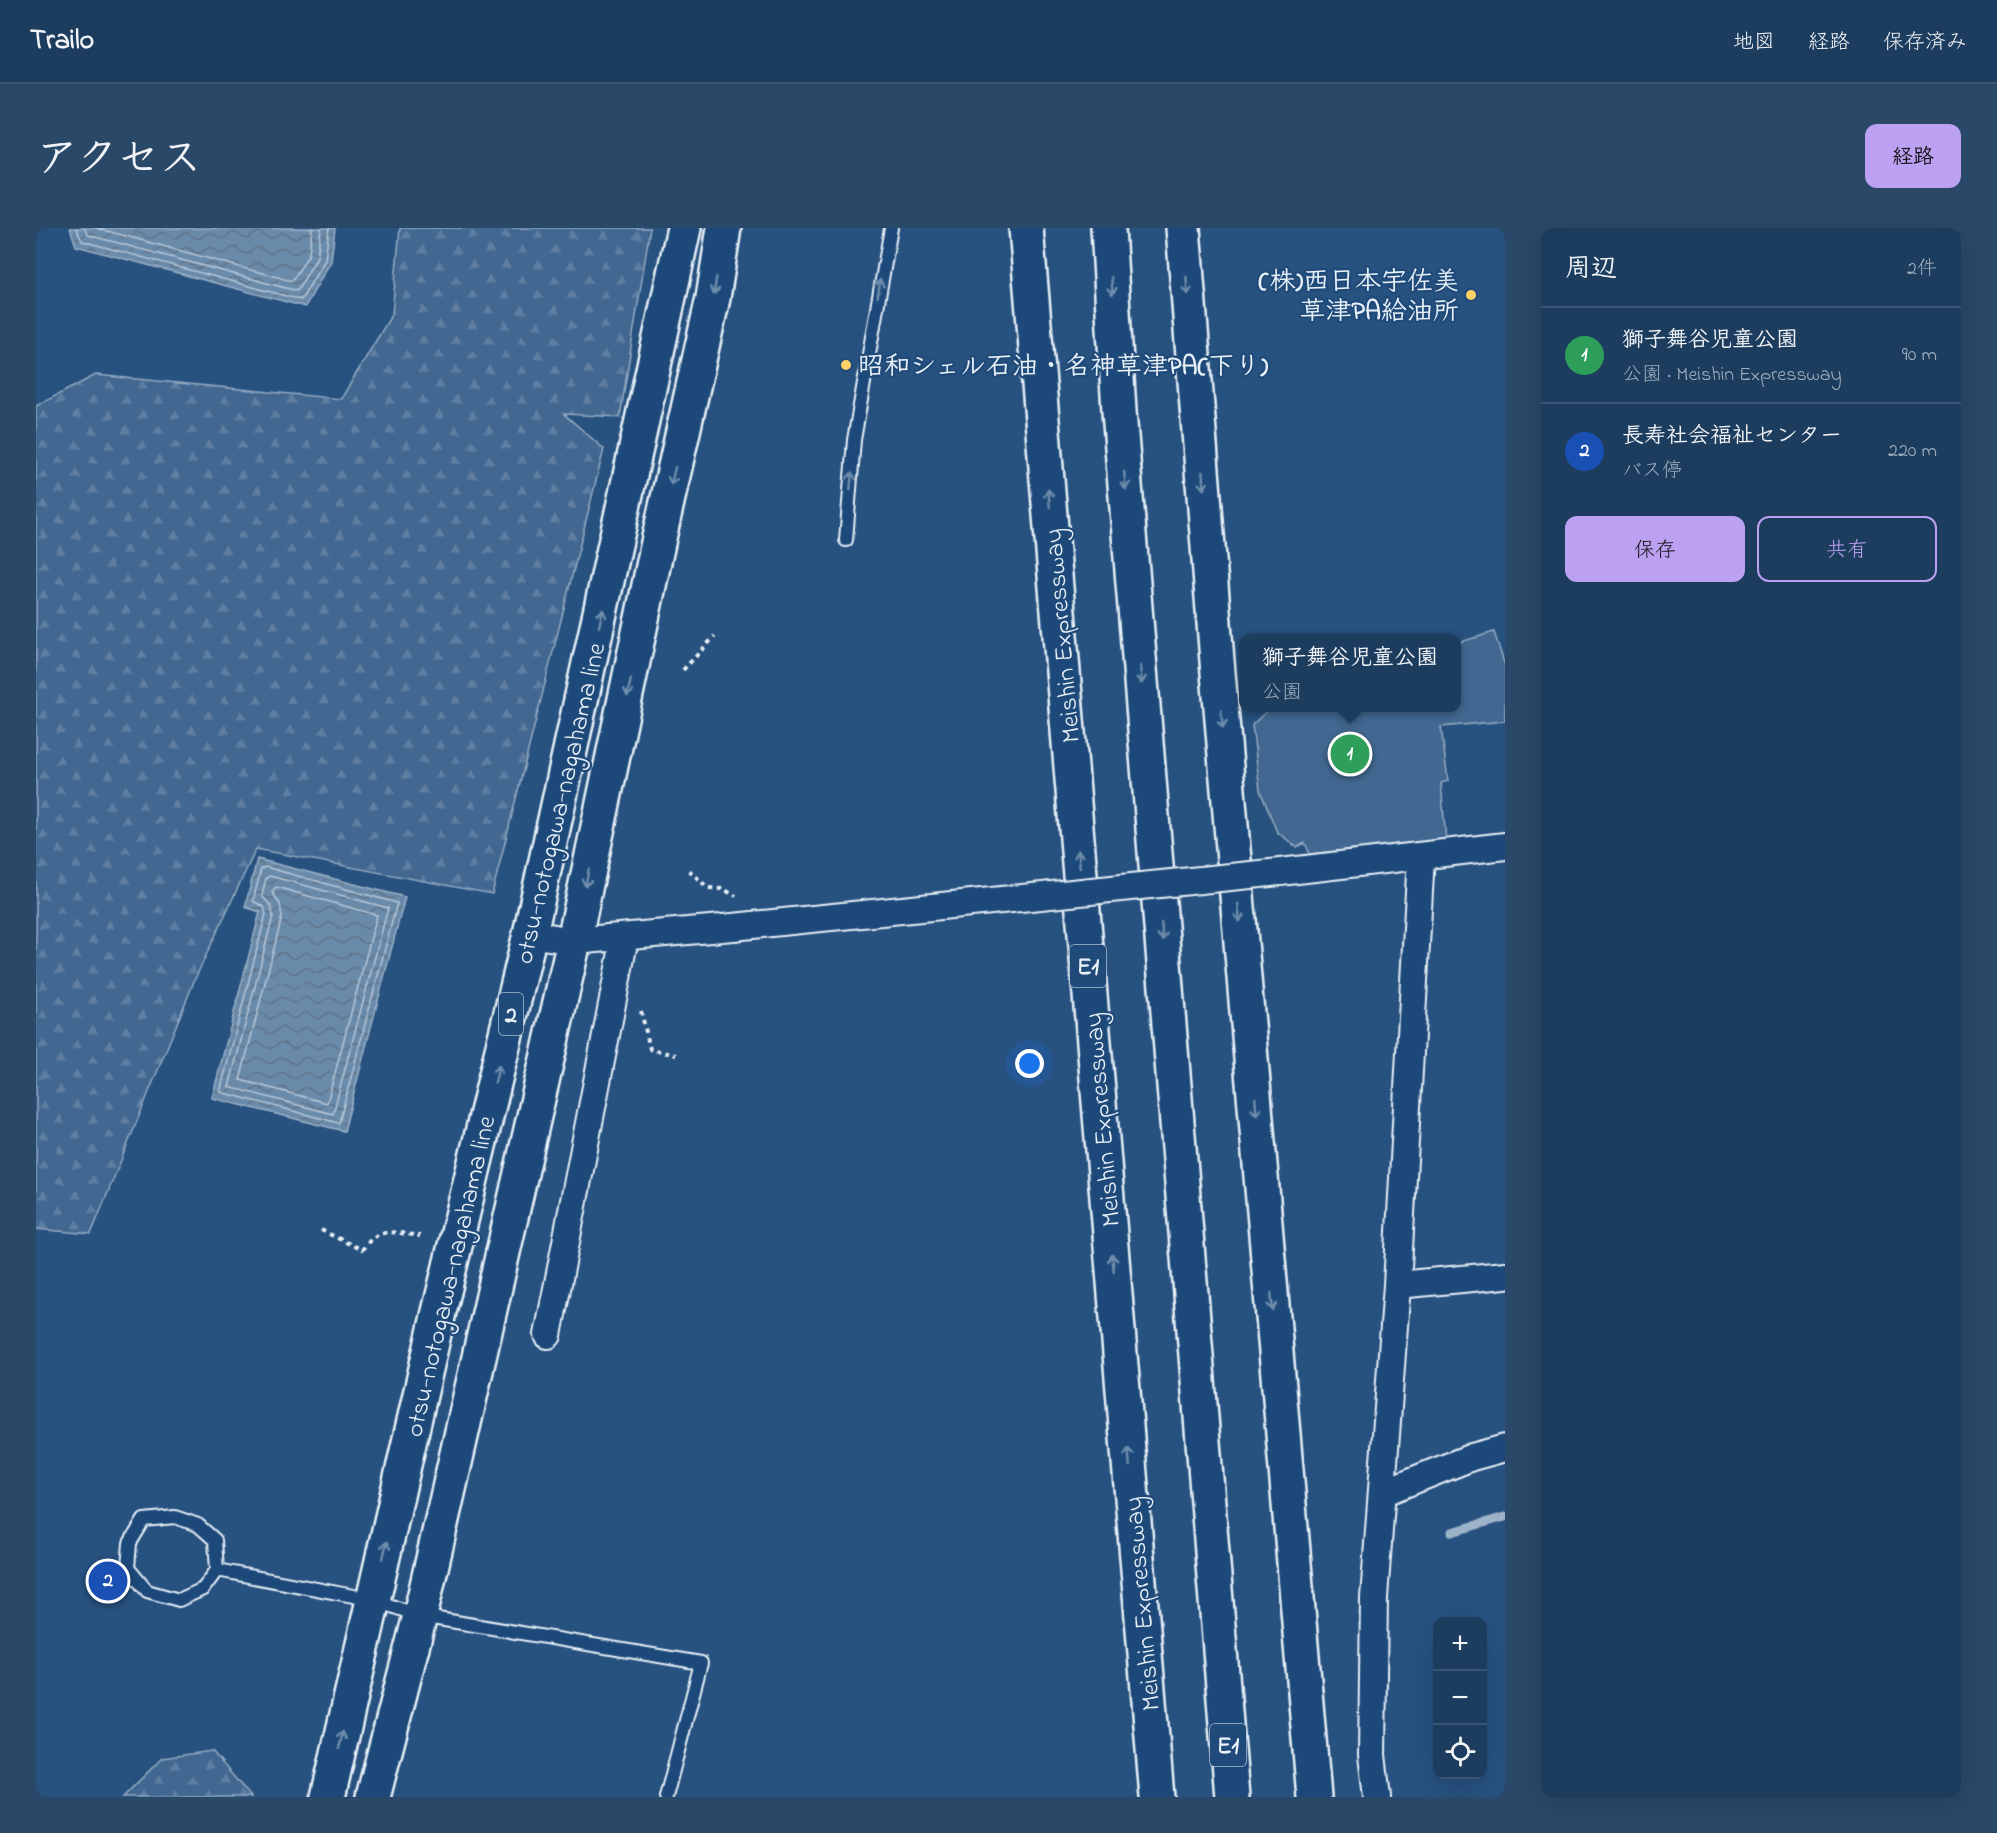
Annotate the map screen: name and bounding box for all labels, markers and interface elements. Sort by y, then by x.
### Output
text: Trailo [30,21,94,62]
text: 地図 [1733,28,1775,58]
text: 経路 [1808,28,1850,58]
text: 保存済み [1883,28,1967,58]
button: 経路 [1865,124,1961,188]
text: アクセス [36,130,201,191]
text: 周辺 [1565,251,1617,289]
text: 2件 [1907,255,1937,284]
place label: (株)西日本宇佐美 草津PA給油所 [1258,264,1459,332]
one-way arrow [709,275,720,295]
one-way arrow [1106,276,1117,296]
one-way arrow [1182,276,1193,296]
one-way arrow [874,279,885,299]
marker: (株)西日本宇佐美 草津PA給油所 [1464,288,1478,302]
text: 獅子舞谷児童公園 [1622,325,1798,357]
text: 1 [1581,341,1588,370]
text: 90 m [1902,341,1937,370]
place label: 昭和シェル石油・名神草津PA(下り) [858,349,1268,387]
marker: 昭和シェル石油・名神草津PA(下り) [839,358,853,372]
text: 公園 · Meishin Expressway [1622,361,1842,390]
text: 長寿社会福祉センター [1622,421,1842,453]
text: 2 [1580,437,1589,466]
text: 220 m [1888,437,1937,466]
text: バス停 [1622,457,1682,486]
one-way arrow [666,466,678,485]
one-way arrow [1120,470,1131,490]
one-way arrow [1198,470,1209,490]
one-way arrow [846,472,857,492]
one-way arrow [1043,488,1054,508]
button: 保存 [1565,516,1745,582]
button: 共有 [1757,516,1937,582]
street label: Meishin Expressway [1036,527,1092,744]
one-way arrow [596,608,607,628]
popup [1239,634,1461,712]
street label: otsu-notogawa-nagahama line [506,639,617,968]
text: 獅子舞谷児童公園 [1262,643,1438,675]
one-way arrow [1136,665,1147,685]
one-way arrow [623,677,634,697]
text: 公園 [1262,679,1302,708]
one-way arrow [1217,708,1228,728]
pin: 1 [1330,732,1370,776]
one-way arrow [1074,850,1085,870]
one-way arrow [581,868,593,887]
one-way arrow [1234,903,1245,923]
one-way arrow [1157,922,1168,942]
road number: E1 [1070,945,1106,987]
road number: 2 [499,993,523,1035]
street label: Meishin Expressway [1076,1011,1132,1228]
your location [1015,1049,1044,1078]
one-way arrow [491,1065,503,1084]
one-way arrow [1251,1097,1262,1117]
street label: otsu-notogawa-nagahama line [396,1112,507,1441]
one-way arrow [1107,1254,1118,1273]
one-way arrow [1267,1291,1278,1311]
one-way arrow [1123,1448,1134,1468]
street label: Meishin Expressway [1116,1495,1172,1712]
one-way arrow [380,1541,391,1560]
pin: 2 [88,1558,128,1604]
map controls [1433,1617,1487,1779]
button: + [1433,1617,1487,1671]
button: − [1433,1671,1487,1725]
road number: E1 [1210,1724,1246,1766]
button: locate [1433,1725,1487,1779]
one-way arrow [336,1731,348,1750]

